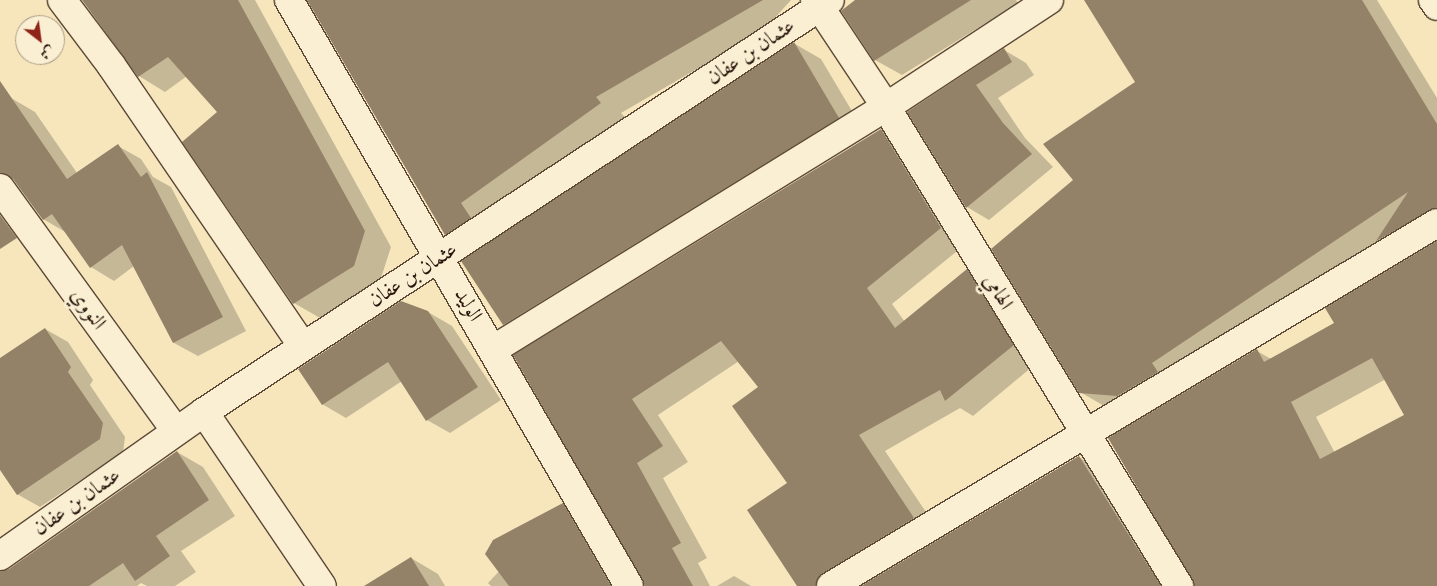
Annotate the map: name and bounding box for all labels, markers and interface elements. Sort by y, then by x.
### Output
street label: عثمان بن عفان [702,13,800,91]
north arrow [15,15,65,65]
text: ش [37,42,58,63]
street label: عثمان بن عفان [364,237,462,313]
street label: الهامي [978,270,1018,314]
street label: النووي [65,283,111,335]
street label: الوليد [449,284,487,326]
street label: عثمان بن عفان [28,463,126,541]

